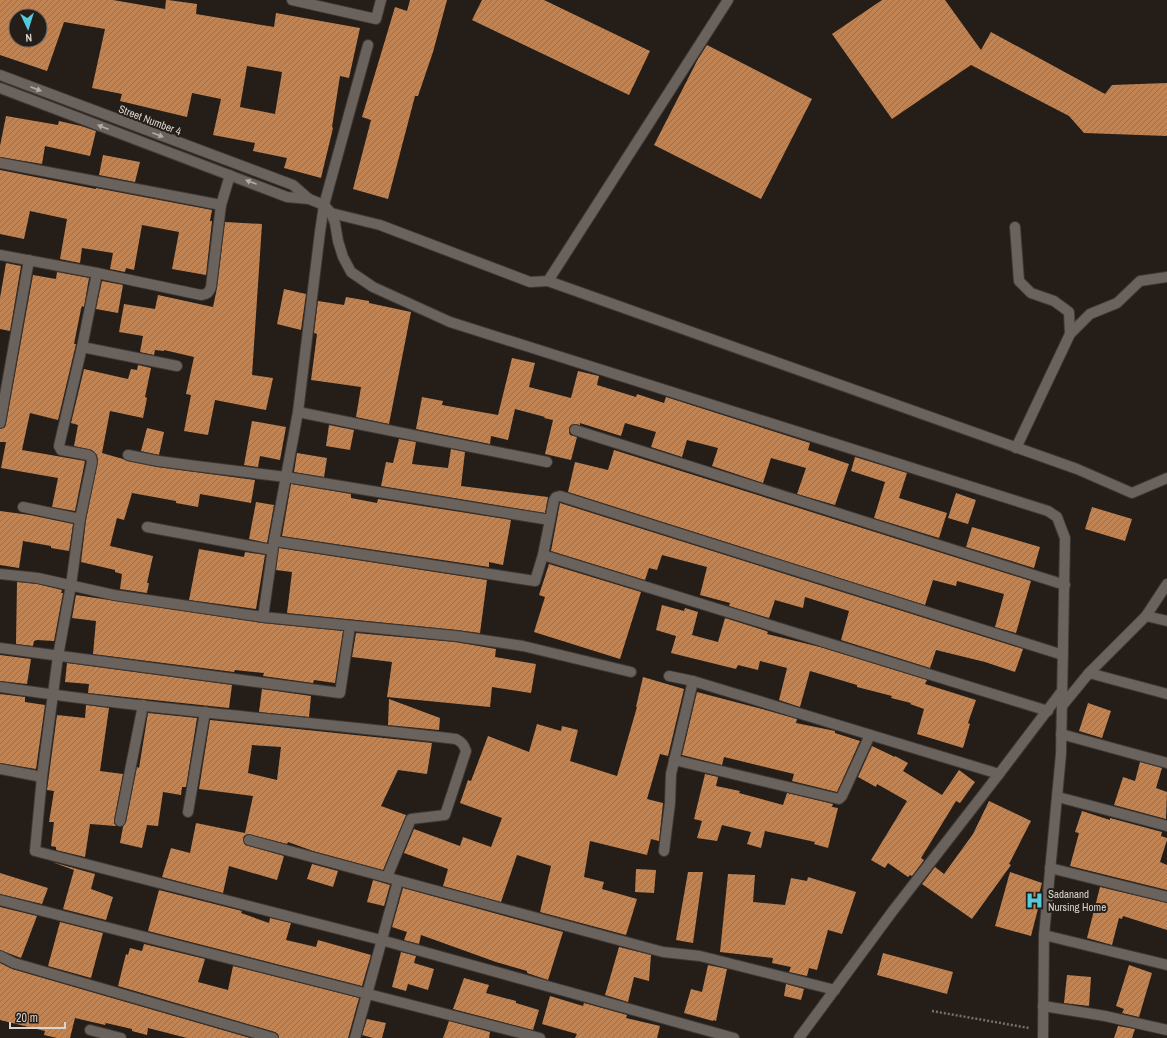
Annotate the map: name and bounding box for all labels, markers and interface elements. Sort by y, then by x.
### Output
north arrow [8,8,48,48]
text: N [25,31,32,45]
one-way arrow [31,87,43,93]
street label: Street Number 4 [117,102,183,138]
one-way arrow [96,123,108,129]
one-way arrow [152,133,164,139]
one-way arrow [244,179,256,185]
place label: Sadanand Nursing Home [1048,887,1106,914]
hospital icon: Sadanand Nursing Home [1025,890,1045,910]
scale bar [10,1004,65,1030]
text: 20 m [16,1010,38,1026]

